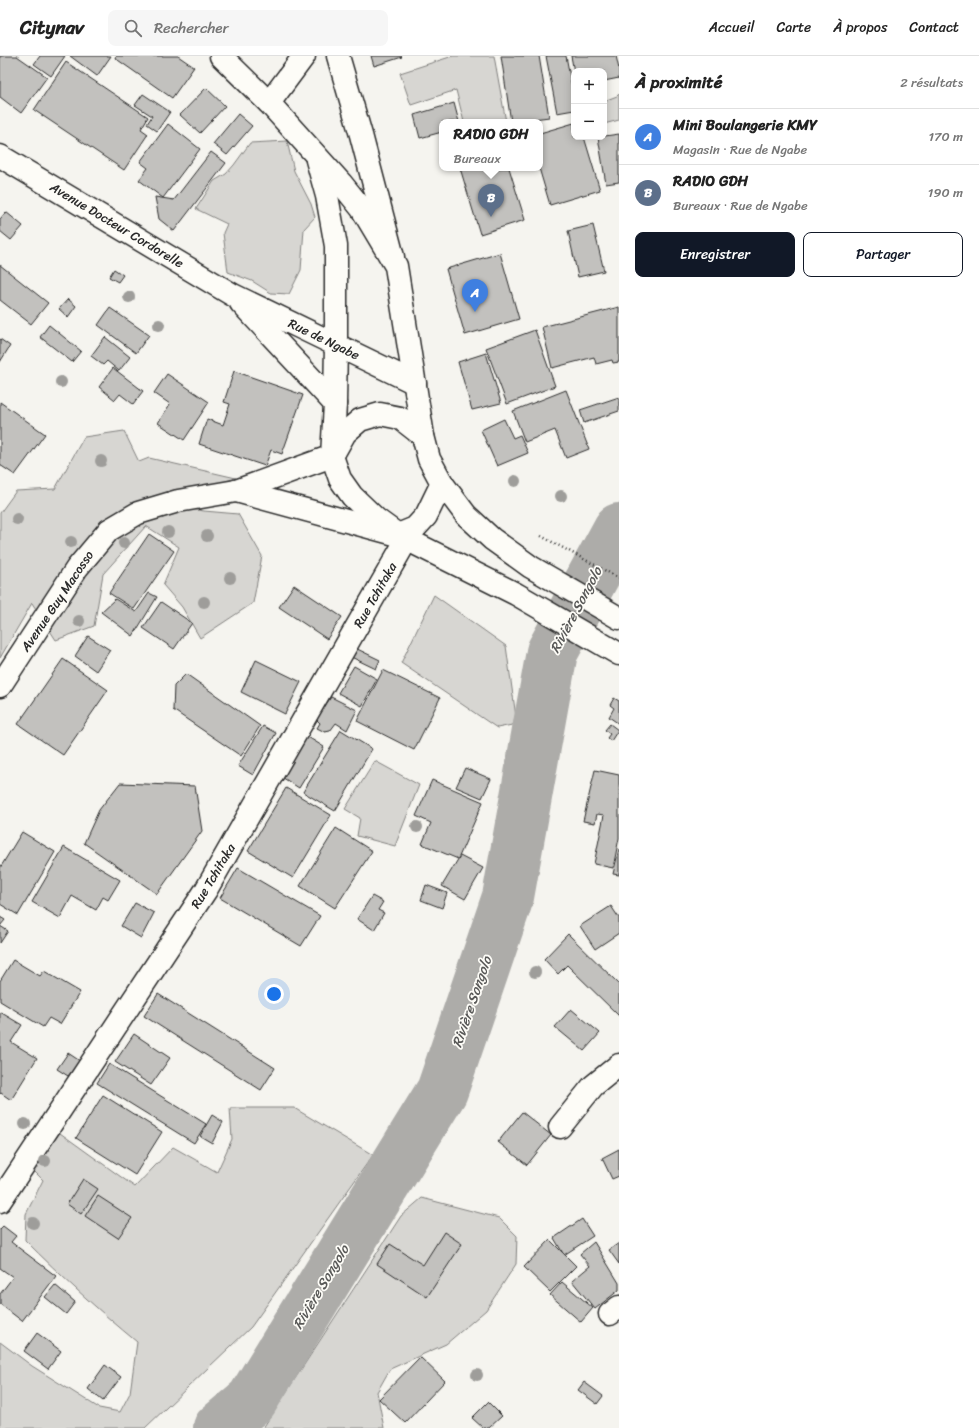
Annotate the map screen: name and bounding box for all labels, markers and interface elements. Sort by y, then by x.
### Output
search box [108,10,388,46]
text: Citynav [20,11,84,44]
text: Rechercher [154,15,229,41]
text: Accueil [709,15,755,40]
text: Carte [777,15,811,40]
text: À propos [833,15,887,40]
text: Contact [909,15,959,40]
icon: search [122,17,144,39]
text: À proximité [635,67,722,97]
map controls [571,68,607,140]
button: + [571,68,607,104]
text: 2 résultats [900,71,963,94]
button: − [571,104,607,140]
text: Mini Boulangerie KMY [673,112,818,138]
popup [439,119,543,171]
text: RADIO GDH [453,121,529,147]
text: A [644,125,652,148]
text: 170 m [928,125,963,148]
text: Magasin · Rue de Ngabe [673,138,807,161]
text: Bureaux [453,147,501,170]
text: RADIO GDH [673,168,748,194]
street label: Avenue Docteur Cordorelle [45,175,189,274]
text: B [644,181,652,204]
text: 190 m [928,181,963,204]
pin: B [478,184,504,217]
text: Bureaux · Rue de Ngabe [673,194,808,217]
button: Enregistrer [635,232,795,277]
button: Partager [803,232,963,277]
pin: A [462,279,488,312]
street label: Rue de Ngabe [284,312,364,366]
street label: Avenue Guy Macosso [14,545,100,657]
street label: Rue Tchitaka [347,557,403,632]
water label: Rivière Songolo [543,561,610,658]
street label: Rue Tchitaka [184,839,242,913]
water label: Rivière Songolo [445,952,500,1051]
your location [264,984,284,1004]
water label: Rivière Songolo [286,1239,357,1334]

